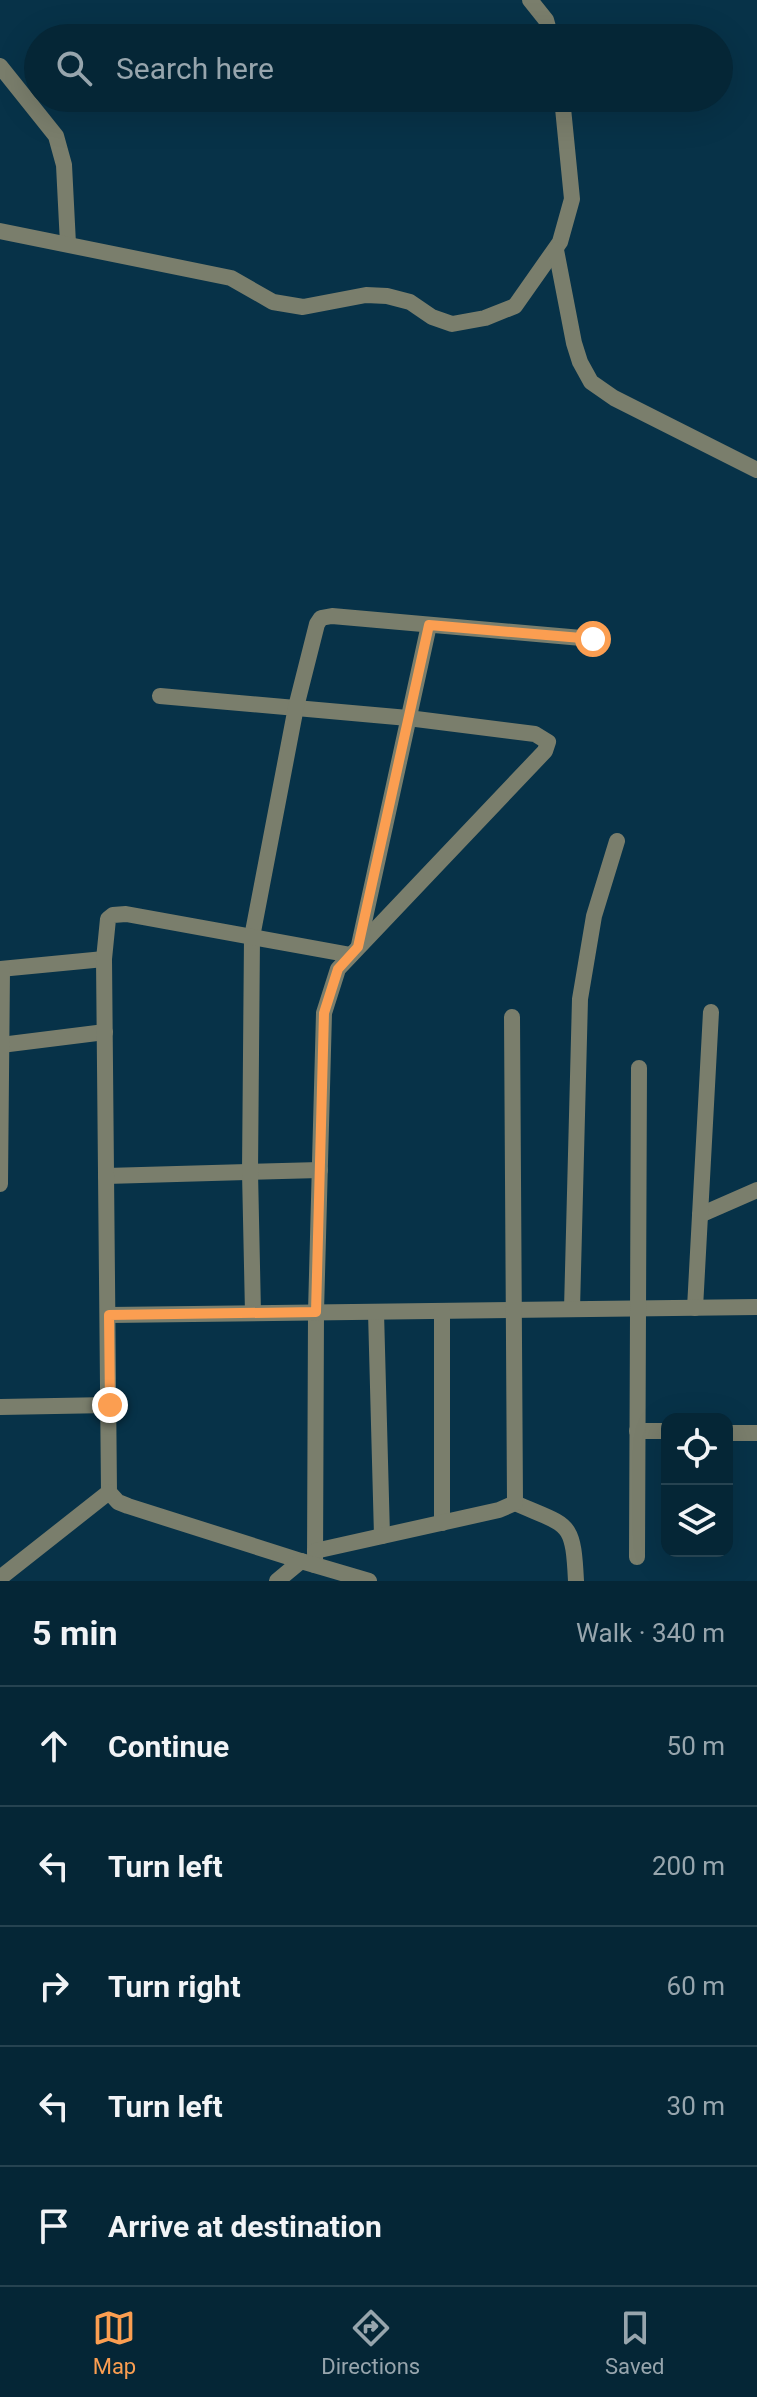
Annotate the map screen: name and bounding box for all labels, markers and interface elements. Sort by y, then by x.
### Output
search box [24,24,733,112]
icon: search [52,46,96,90]
text: Search here [116,51,274,86]
route start [575,621,611,657]
route end [92,1387,128,1423]
map controls [661,1413,733,1557]
button: locate [661,1413,733,1485]
button: layers [661,1485,733,1557]
text: 5 min [32,1613,117,1653]
text: Walk · 340 m [576,1618,725,1648]
icon: ahead [32,1724,76,1768]
text: Continue [108,1729,229,1764]
text: 50 m [667,1731,725,1761]
icon: left [32,1844,76,1888]
text: Turn left [108,1849,223,1884]
text: 200 m [652,1851,725,1881]
icon: right [32,1964,76,2008]
text: Turn right [108,1969,241,2004]
text: 60 m [667,1971,725,2001]
icon: left [32,2084,76,2128]
text: Turn left [108,2089,223,2124]
text: 30 m [667,2091,725,2121]
icon: arrive [32,2204,76,2248]
text: Arrive at destination [108,2209,382,2244]
tab: Map [92,2306,136,2379]
tab: Directions [321,2306,420,2379]
tab: Saved [605,2306,665,2379]

